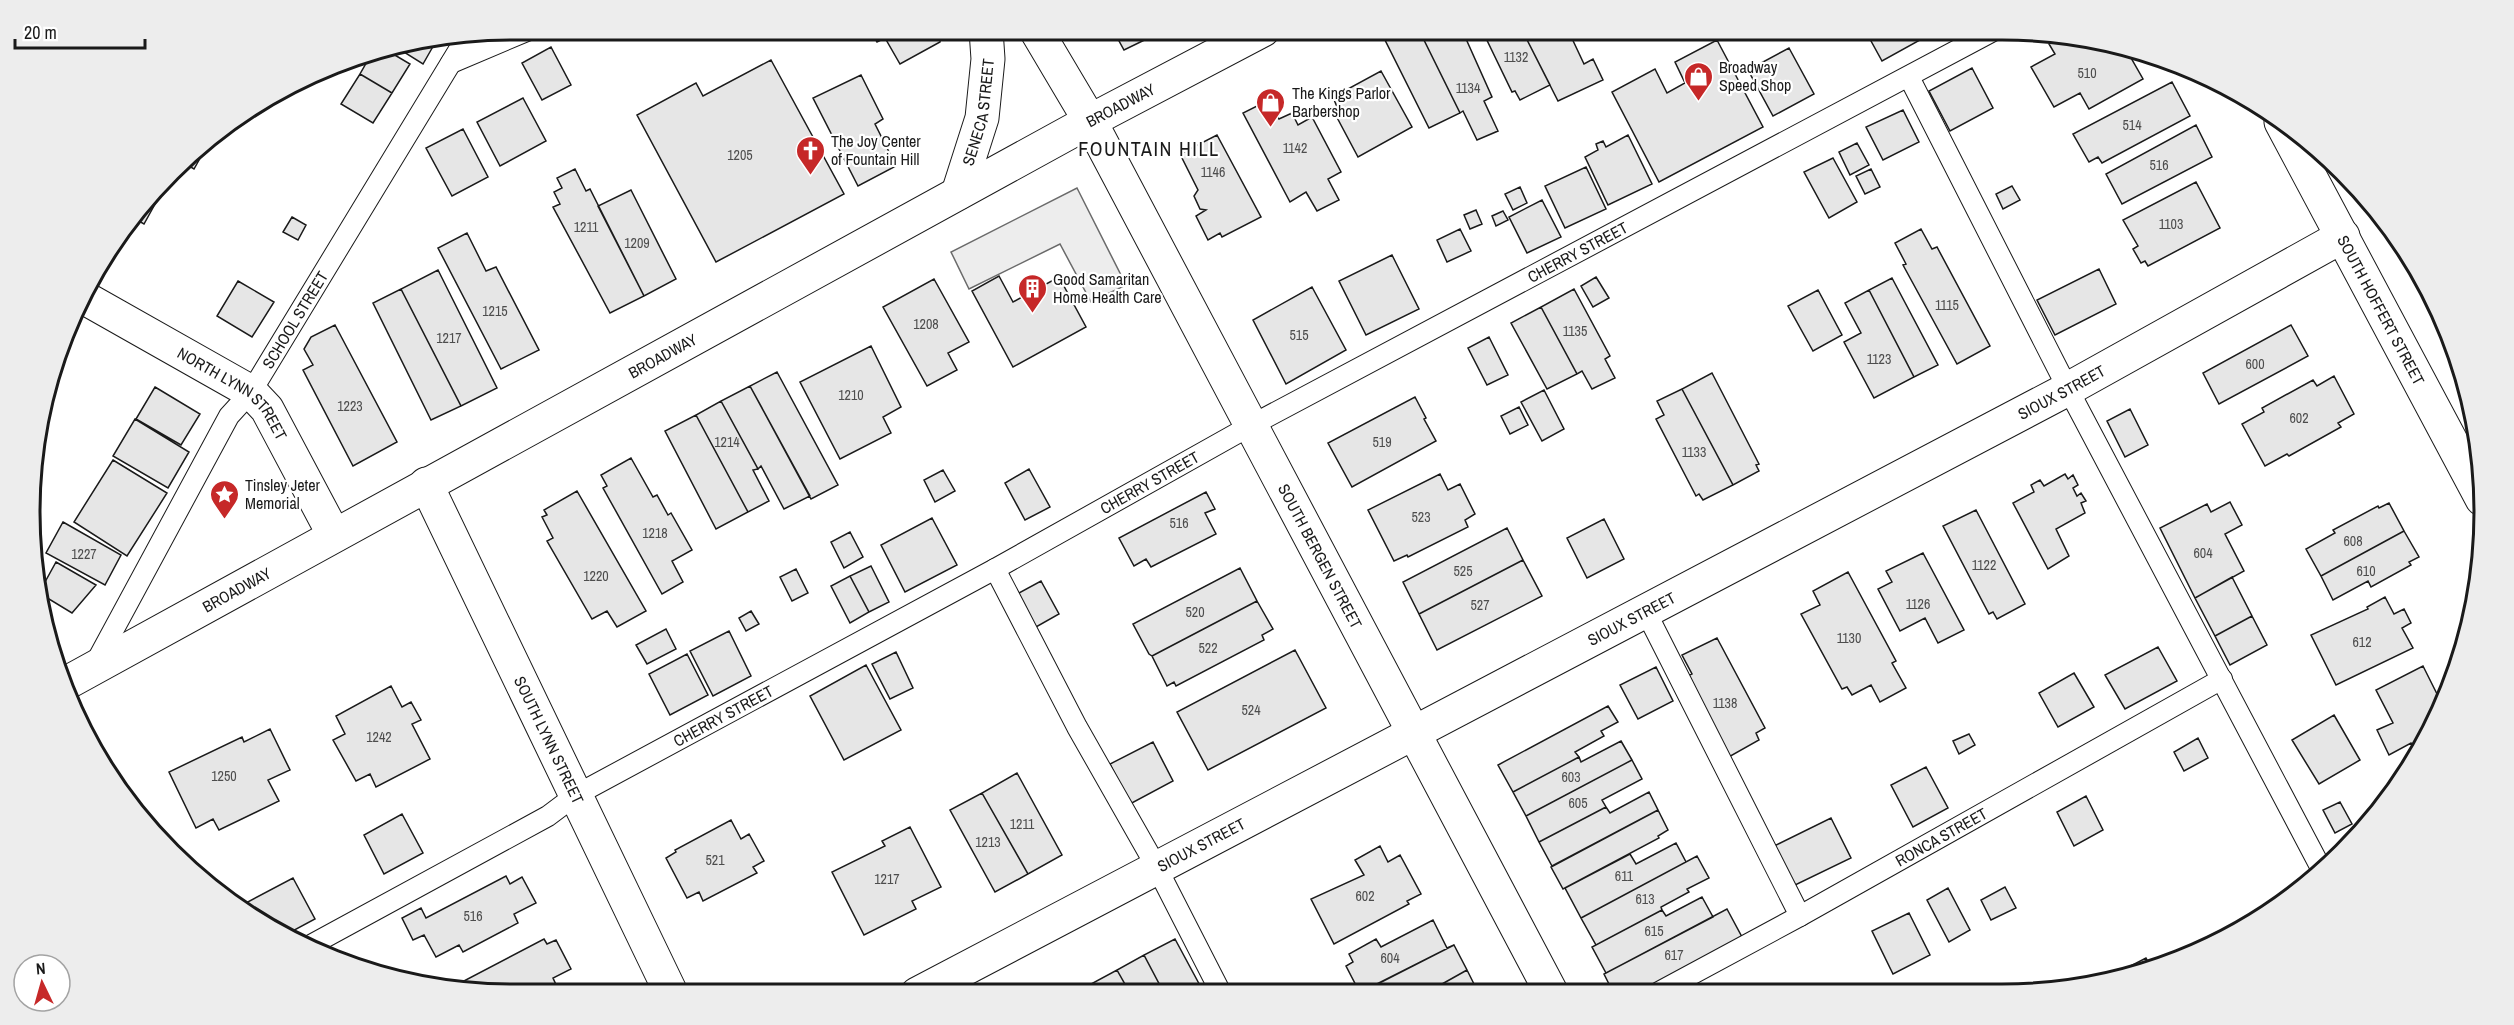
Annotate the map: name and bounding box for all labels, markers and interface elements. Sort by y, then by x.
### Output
scale bar [15,12,146,50]
text: 20 m [24,20,57,45]
house number: 1132 [1504,48,1528,66]
place label: Broadway Speed Shop [1719,56,1791,96]
street label: SENECA STREET [957,58,999,168]
shop icon: Broadway Speed Shop [1682,60,1714,102]
house number: 510 [2077,64,2097,82]
street label: BROADWAY [1082,78,1159,132]
house number: 1134 [1456,79,1481,97]
place label: The Kings Parlor Barbershop [1292,82,1391,122]
shop icon: The Kings Parlor Barbershop [1255,86,1287,128]
house number: 514 [2122,116,2142,134]
place label: The Joy Center of Fountain Hill [831,130,921,170]
church icon: The Joy Center of Fountain Hill [794,134,826,176]
district label: FOUNTAIN HILL [1078,135,1220,162]
house number: 1142 [1283,139,1307,157]
house number: 1205 [727,146,753,164]
house number: 516 [2149,156,2169,174]
house number: 1146 [1201,163,1225,181]
house number: 1103 [2159,215,2183,233]
street label: CHERRY STREET [1523,216,1631,288]
house number: 1211 [574,218,599,236]
street label: SOUTH HOFFERT STREET [2332,231,2430,389]
house number: 1209 [624,234,650,252]
street label: SCHOOL STREET [257,267,333,373]
place label: Good Samaritan Home Health Care [1053,268,1162,308]
building icon: Good Samaritan Home Health Care [1016,272,1048,314]
house number: 1115 [1935,296,1959,314]
house number: 1215 [482,302,508,320]
house number: 1208 [913,315,939,333]
house number: 1135 [1563,322,1587,340]
house number: 515 [1289,326,1309,344]
street label: BROADWAY [624,328,701,383]
house number: 1217 [436,329,462,347]
street label: NORTH LYNN STREET [173,342,292,444]
house number: 1123 [1867,350,1891,368]
house number: 600 [2245,355,2265,373]
street label: SIOUX STREET [2014,360,2109,425]
house number: 1210 [838,386,864,404]
house number: 1223 [337,397,363,415]
house number: 602 [2289,409,2309,427]
house number: 1214 [714,433,740,451]
house number: 519 [1372,433,1392,451]
house number: 1133 [1682,443,1706,461]
street label: CHERRY STREET [1096,446,1203,519]
place label: Tinsley Jeter Memorial [245,474,320,514]
place icon: Tinsley Jeter Memorial [208,478,240,520]
street label: SOUTH BERGEN STREET [1273,480,1368,632]
house number: 523 [1411,508,1431,526]
house number: 516 [1169,514,1189,532]
house number: 1218 [642,524,668,542]
house number: 608 [2343,532,2363,550]
house number: 604 [2193,544,2213,562]
house number: 1227 [71,545,97,563]
house number: 1122 [1972,556,1996,574]
street label: BROADWAY [198,562,275,617]
house number: 525 [1453,562,1473,580]
house number: 610 [2356,562,2376,580]
house number: 1220 [583,567,609,585]
street label: SIOUX STREET [1584,586,1679,651]
house number: 1126 [1906,595,1930,613]
house number: 527 [1470,596,1490,614]
house number: 520 [1185,603,1205,621]
house number: 1130 [1837,629,1861,647]
house number: 612 [2352,633,2372,651]
house number: 522 [1198,639,1218,657]
street label: SOUTH LYNN STREET [509,672,589,807]
street label: CHERRY STREET [669,680,777,752]
house number: 1138 [1713,694,1737,712]
house number: 524 [1241,701,1261,719]
house number: 1242 [366,728,392,746]
house number: 1250 [211,767,237,785]
house number: 603 [1561,768,1581,786]
house number: 605 [1568,794,1588,812]
street label: RONCA STREET [1891,802,1991,871]
street label: SIOUX STREET [1153,812,1249,877]
house number: 1211 [1010,815,1035,833]
house number: 1213 [975,833,1001,851]
house number: 521 [705,851,725,869]
house number: 611 [1615,867,1634,885]
house number: 1217 [874,870,900,888]
house number: 602 [1355,887,1375,905]
house number: 613 [1635,890,1655,908]
house number: 516 [463,907,483,925]
house number: 615 [1644,922,1664,940]
house number: 617 [1664,946,1684,964]
house number: 604 [1380,949,1400,967]
north arrow [12,953,72,1013]
text: N [35,957,46,979]

